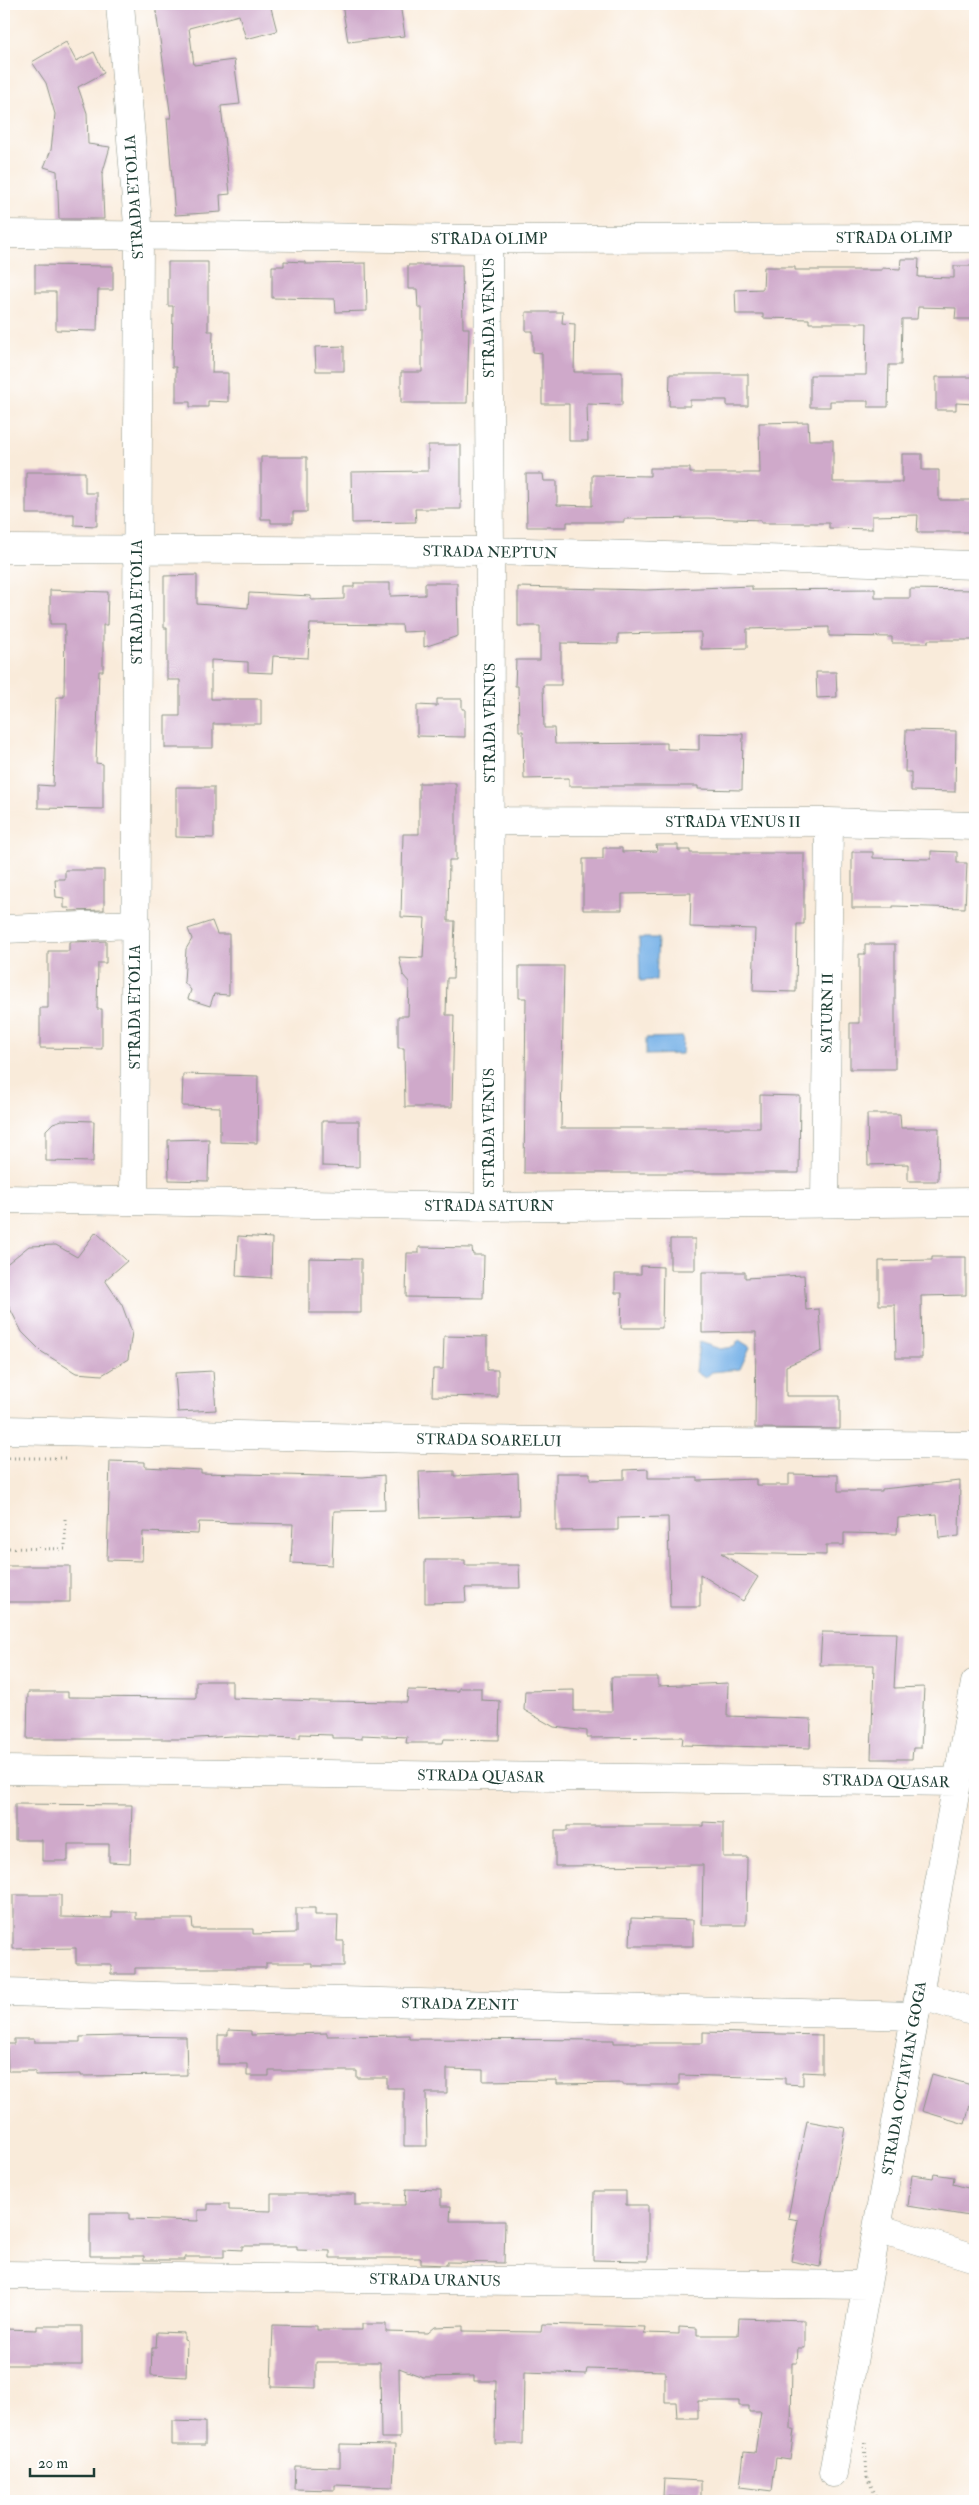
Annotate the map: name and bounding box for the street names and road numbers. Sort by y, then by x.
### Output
street label: STRADA ETOLIA [121,134,148,260]
street label: STRADA OLIMP [836,229,953,248]
street label: STRADA OLIMP [431,230,548,249]
street label: STRADA VENUS [480,258,499,378]
street label: STRADA ETOLIA [128,539,147,664]
street label: STRADA NEPTUN [422,542,558,563]
street label: STRADA VENUS [481,663,500,783]
street label: STRADA VENUS II [665,813,801,832]
street label: STRADA ETOLIA [126,944,145,1069]
street label: SATURN II [817,973,838,1053]
street label: STRADA VENUS [480,1068,499,1188]
street label: STRADA SATURN [424,1197,554,1216]
street label: STRADA SOARELUI [416,1430,562,1451]
street label: STRADA QUASAR [417,1766,546,1787]
street label: STRADA QUASAR [822,1771,951,1792]
street label: STRADA OCTAVIAN GOGA [878,1979,931,2177]
street label: STRADA ZENIT [401,1994,519,2015]
street label: STRADA URANUS [369,2270,501,2291]

